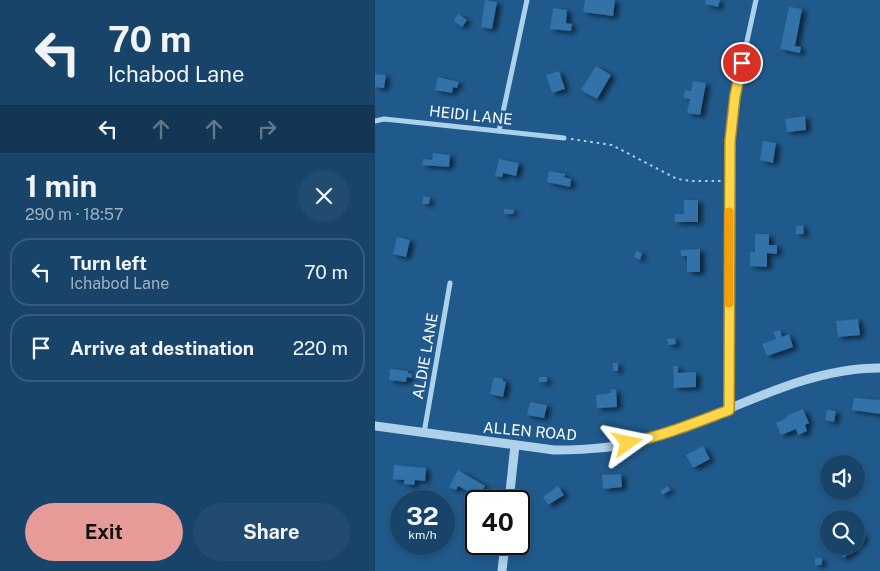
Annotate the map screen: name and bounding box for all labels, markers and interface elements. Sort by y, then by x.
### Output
text: 70 m [108,19,191,60]
icon: left [25,20,90,85]
pin [721,42,763,84]
icon: arrive [728,49,756,77]
text: Ichabod Lane [108,61,244,87]
street label: HEIDI LANE [429,102,513,128]
icon: left [94,115,122,143]
icon: ahead [147,115,175,143]
icon: ahead [200,115,228,143]
icon: right [253,115,281,143]
text: 1 min [25,168,97,204]
button: close [298,170,350,222]
text: 290 m · 18:57 [25,205,124,224]
text: Turn left [70,252,147,274]
icon: left [27,258,55,286]
text: 70 m [304,261,348,283]
text: Ichabod Lane [70,274,169,293]
street label: ALDIE LANE [409,312,441,400]
icon: arrive [27,334,55,362]
text: Arrive at destination [70,337,254,359]
text: 220 m [293,337,348,359]
position arrow [601,416,653,468]
street label: ALLEN ROAD [483,418,577,444]
map controls [820,455,865,555]
button: sound [820,455,865,500]
speed limit sign: 40 [465,490,530,555]
text: 32 [406,501,439,531]
button: Exit [25,503,183,561]
button: Share [193,503,350,561]
button: search [820,510,865,555]
text: km/h [408,528,437,542]

